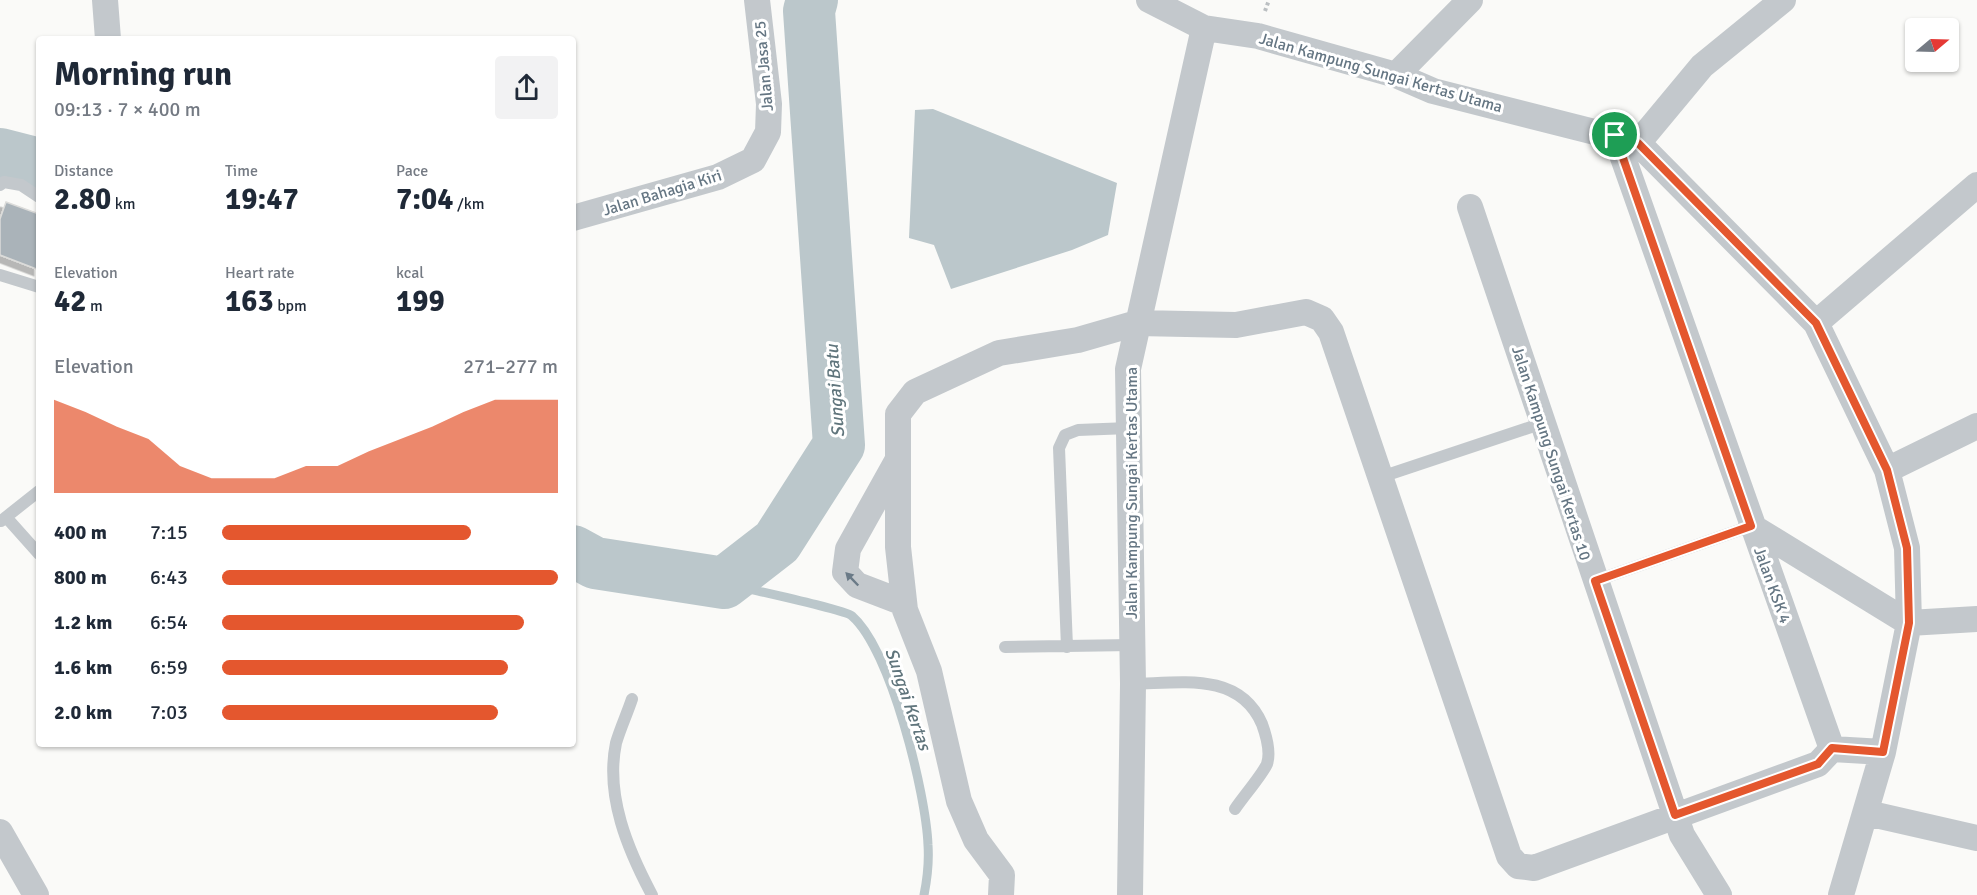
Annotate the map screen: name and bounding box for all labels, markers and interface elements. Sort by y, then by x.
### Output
north arrow [1905,18,1959,72]
map controls [1905,18,1959,72]
street label: Jalan Jasa 25 [750,20,778,112]
street label: Jalan Kampung Sungai Kertas Utama [1257,29,1505,117]
text: Morning run [54,54,232,95]
button: share [495,56,558,119]
text: 09:13 · 7 × 400 m [54,97,201,122]
pin [1589,109,1640,160]
icon: arrive [1598,118,1631,151]
text: Distance [54,161,114,181]
text: Time [225,161,258,181]
text: Pace [396,161,428,181]
street label: Jalan Bahagia Kiri [600,165,724,221]
text: 2.80 [54,181,111,218]
text: 19:47 [225,181,299,218]
text: 7:04 [396,181,453,218]
text: km [111,194,136,214]
text: /km [453,194,485,214]
text: Elevation [54,263,118,283]
text: Heart rate [225,263,294,283]
text: kcal [396,263,424,283]
text: 42 [54,283,86,320]
text: 163 [225,283,274,320]
text: 199 [396,283,445,320]
text: m [86,296,103,316]
text: bpm [274,296,307,316]
water label: Sungai Batu [821,343,849,438]
street label: Jalan Kampung Sungai Kertas 10 [1507,344,1595,563]
text: Elevation [54,354,134,379]
text: 271–277 m [463,354,558,379]
street label: Jalan Kampung Sungai Kertas Utama [1122,367,1142,619]
text: 400 m [54,520,107,545]
text: 7:15 [150,520,188,545]
street label: Jalan KSK 4 [1749,544,1795,627]
text: 800 m [54,565,107,590]
text: 6:43 [150,565,188,590]
one-way arrow [845,571,859,586]
text: 1.2 km [54,610,112,635]
text: 6:54 [150,610,188,635]
water label: Sungai Kertas [880,645,936,755]
text: 1.6 km [54,655,112,680]
text: 6:59 [150,655,188,680]
text: 2.0 km [54,700,112,725]
text: 7:03 [150,700,188,725]

